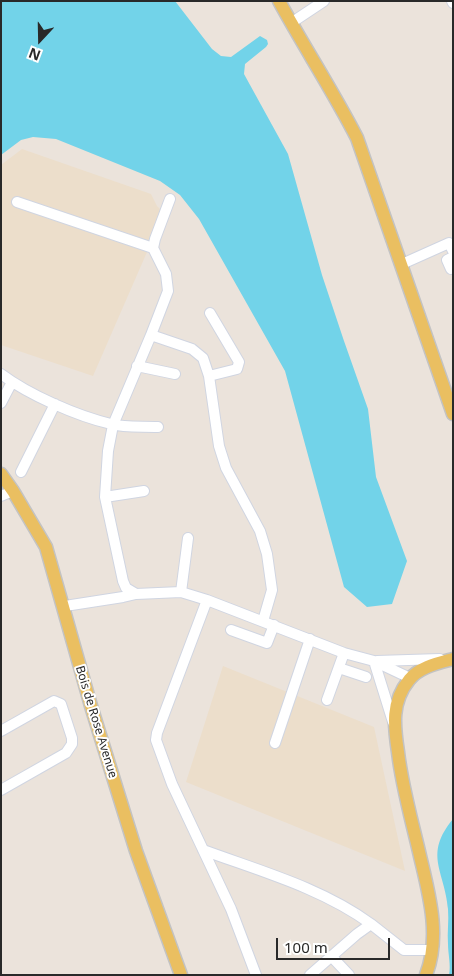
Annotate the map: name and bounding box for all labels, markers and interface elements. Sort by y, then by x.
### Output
north arrow [15,15,65,65]
text: N [26,44,43,65]
street label: Bois de Rose Avenue [72,664,120,780]
scale bar [279,928,393,960]
text: 100 m [284,937,328,957]

